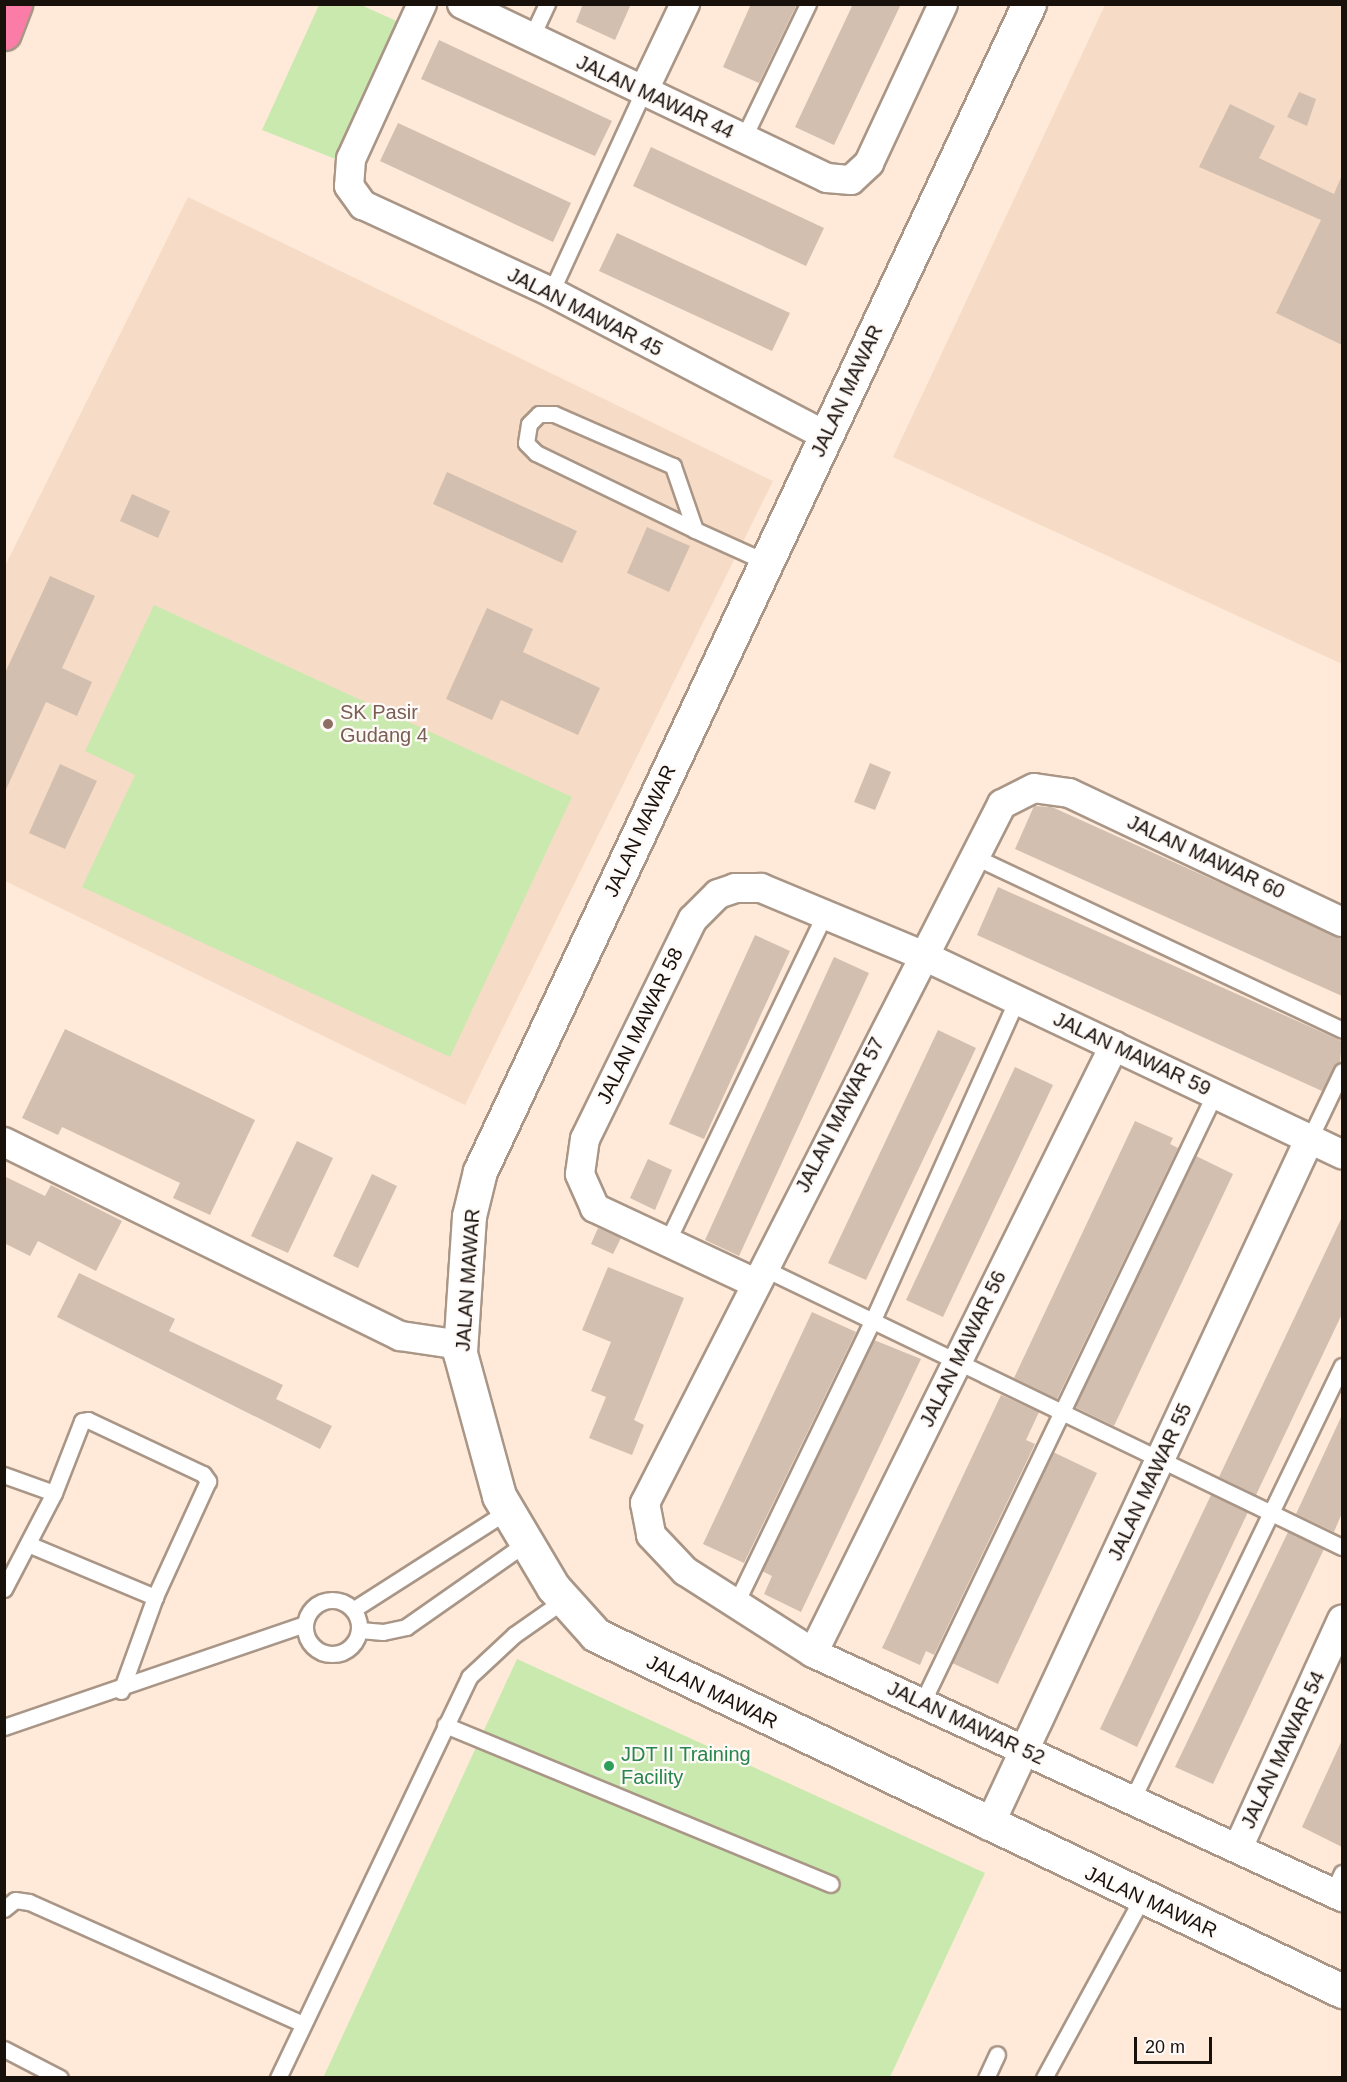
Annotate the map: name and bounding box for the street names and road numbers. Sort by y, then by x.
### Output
street label: JALAN MAWAR 44 [573,50,737,144]
street label: JALAN MAWAR 45 [503,263,667,361]
street label: JALAN MAWAR [806,321,888,461]
street label: JALAN MAWAR [599,761,681,901]
street label: JALAN MAWAR 60 [1124,810,1288,904]
street label: JALAN MAWAR 58 [592,944,688,1108]
street label: JALAN MAWAR 59 [1050,1007,1214,1101]
street label: JALAN MAWAR 57 [791,1033,889,1197]
street label: JALAN MAWAR [451,1208,485,1352]
street label: JALAN MAWAR 56 [915,1267,1011,1431]
street label: JALAN MAWAR 55 [1103,1400,1197,1564]
street label: JALAN MAWAR [642,1650,782,1734]
street label: JALAN MAWAR 54 [1236,1668,1330,1832]
street label: JALAN MAWAR 52 [884,1676,1048,1770]
street label: JALAN MAWAR [1081,1861,1221,1943]

